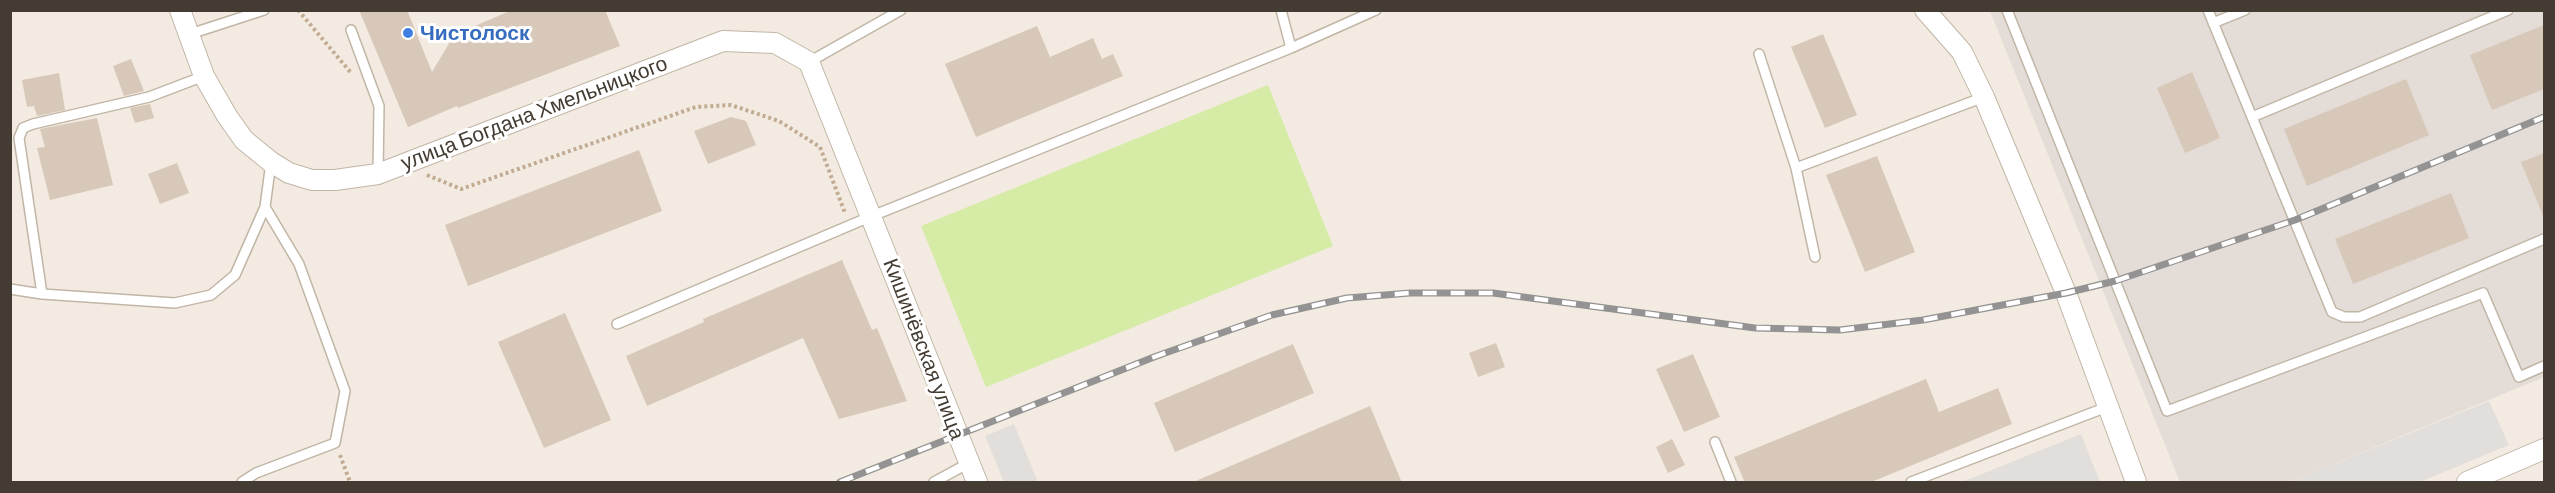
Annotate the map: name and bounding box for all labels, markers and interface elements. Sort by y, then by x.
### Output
place label: Чистолоск [420,20,529,46]
marker: Чистолоск [401,26,415,40]
street label: улица Богдана Хмельницкого [397,50,671,176]
street label: Кишинёвская улица [878,255,970,443]

